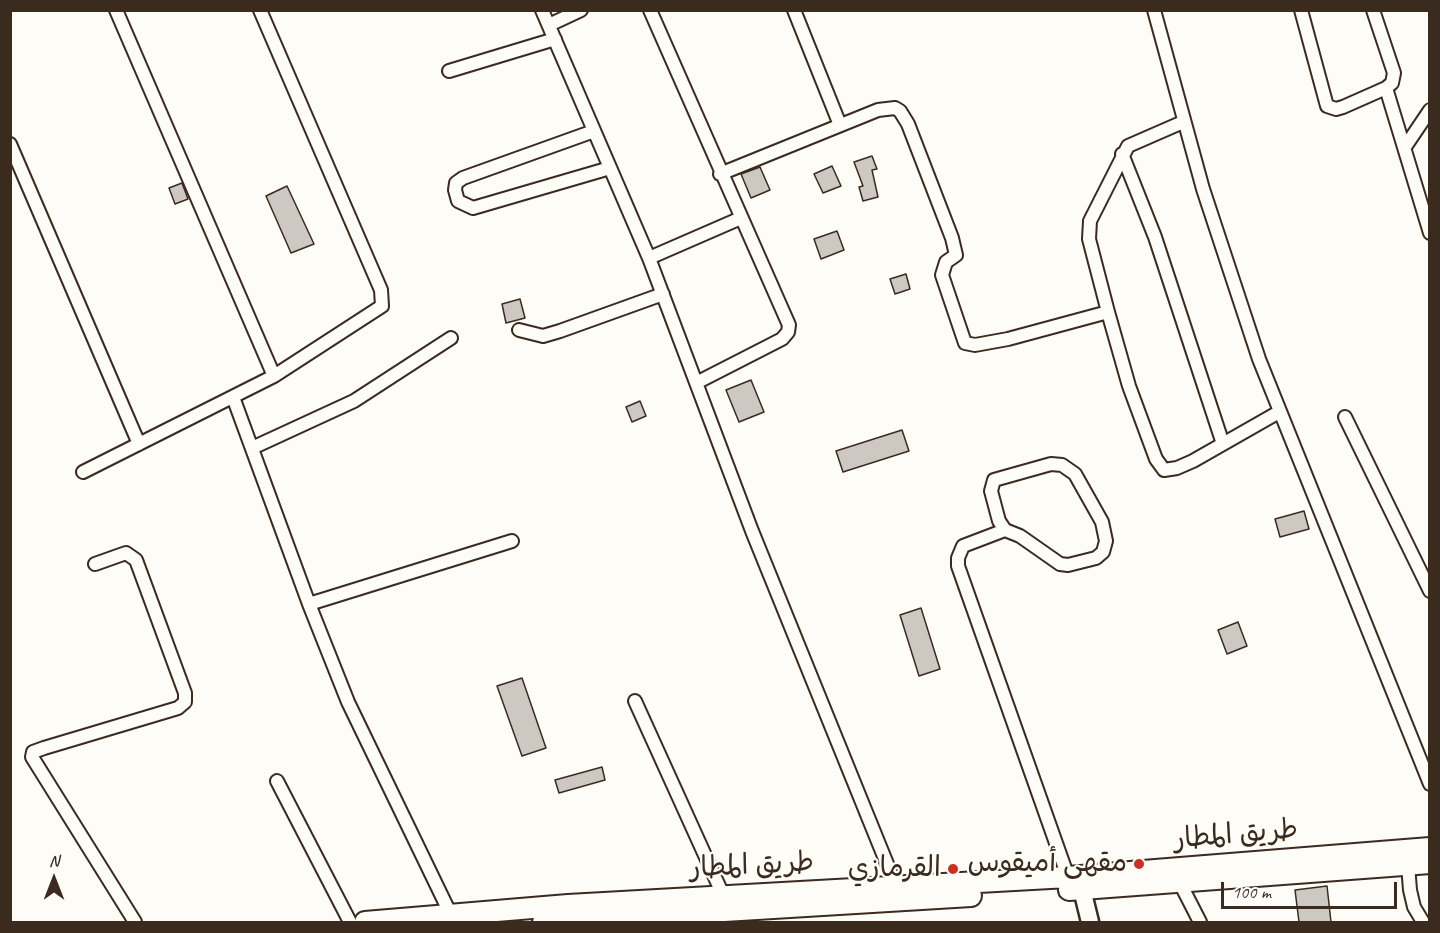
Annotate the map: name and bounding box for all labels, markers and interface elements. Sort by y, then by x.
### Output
street label: طريق المطار [1173,813,1299,857]
street label: طريق المطار [689,846,815,886]
place label: مقهى أميقوس [968,847,1127,881]
north arrow [24,849,84,909]
text: N [49,851,59,871]
place label: القرمازي [848,852,941,886]
marker: مقهى أميقوس [1132,857,1146,871]
marker: القرمازي [946,862,960,876]
scale bar [1224,870,1400,908]
text: 100 m [1232,881,1271,903]

